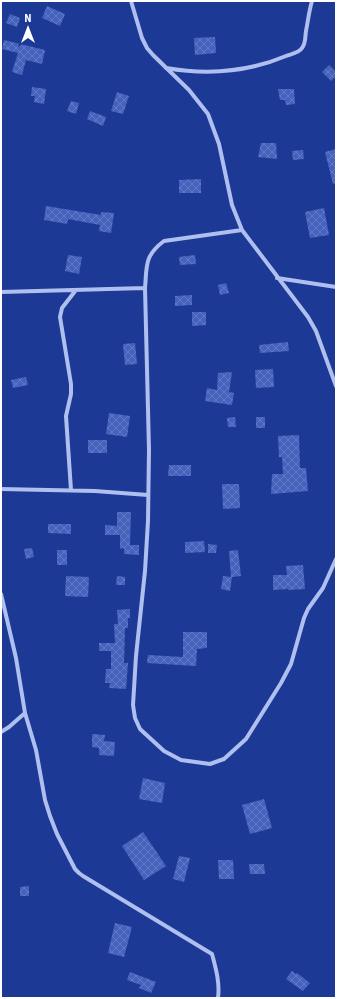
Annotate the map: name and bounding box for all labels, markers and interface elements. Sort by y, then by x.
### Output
north arrow [8,8,48,48]
text: N [24,11,32,26]

